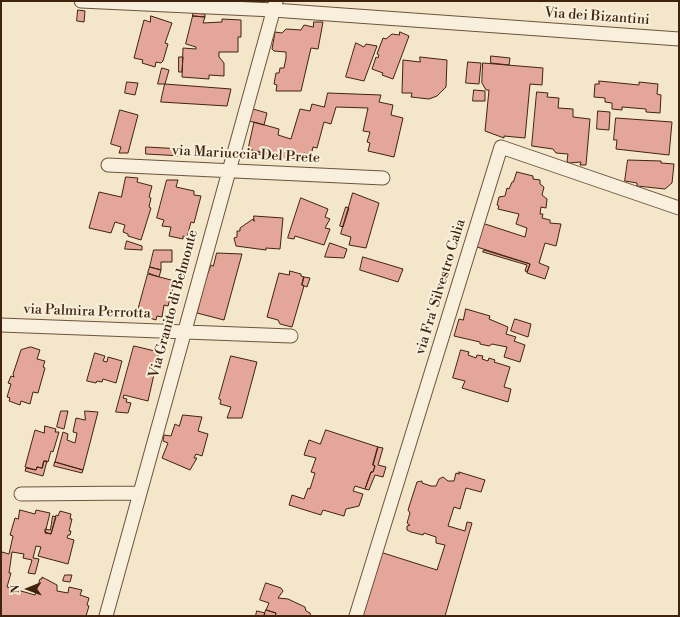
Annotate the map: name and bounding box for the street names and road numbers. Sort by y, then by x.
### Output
street label: Via dei Bizantini [544,5,650,29]
street label: via Mariuccia Del Prete [172,143,320,167]
street label: via Fra' Silvestro Calia [412,217,470,357]
street label: Via Granito di Belmonte [146,228,202,380]
street label: via Palmira Perrotta [23,301,151,323]

